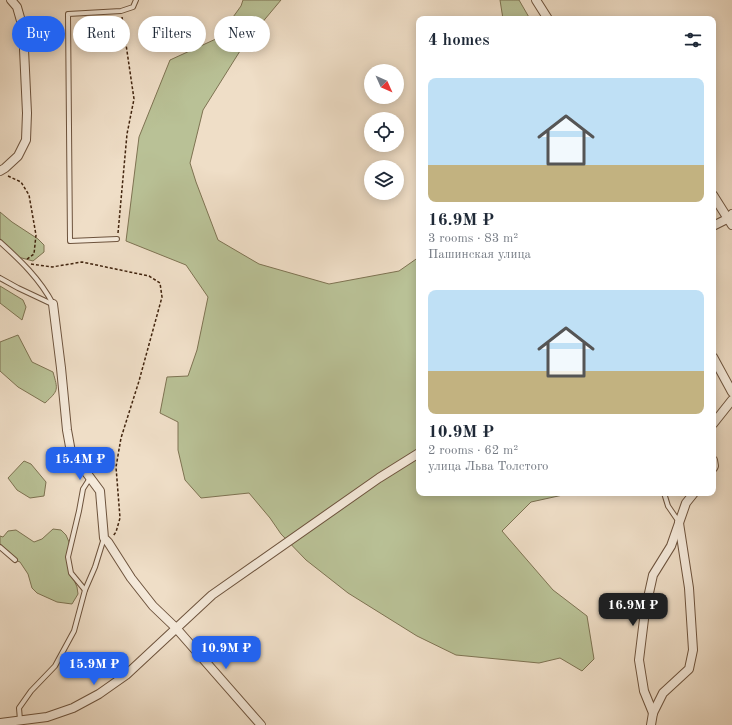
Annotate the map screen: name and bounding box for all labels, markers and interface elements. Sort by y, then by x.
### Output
chip: Buy [12,16,65,52]
chip: Rent [73,16,130,52]
chip: Filters [138,16,206,52]
chip: New [214,16,270,52]
icon: filters [682,29,704,51]
text: 4 homes [428,32,490,49]
north arrow [364,64,404,104]
map controls [364,64,404,200]
icon: home [530,104,602,176]
button: locate [364,112,404,152]
button: layers [364,160,404,200]
text: 16.9M ₽ [428,212,494,229]
text: 3 rooms · 83 m² [428,232,518,245]
text: Пашинская улица [428,248,531,261]
icon: home [530,316,602,388]
text: 10.9M ₽ [428,424,494,441]
text: 2 rooms · 62 m² [428,444,518,457]
pin: 15.4M ₽ [43,447,117,481]
text: 15.4M ₽ [55,453,105,466]
text: улица Льва Толстого [428,460,548,473]
pin: 16.9M ₽ [596,593,670,627]
text: 16.9M ₽ [608,599,658,612]
pin: 10.9M ₽ [189,636,263,670]
text: 10.9M ₽ [201,642,251,655]
pin: 15.9M ₽ [57,652,131,686]
text: 15.9M ₽ [69,658,119,671]

